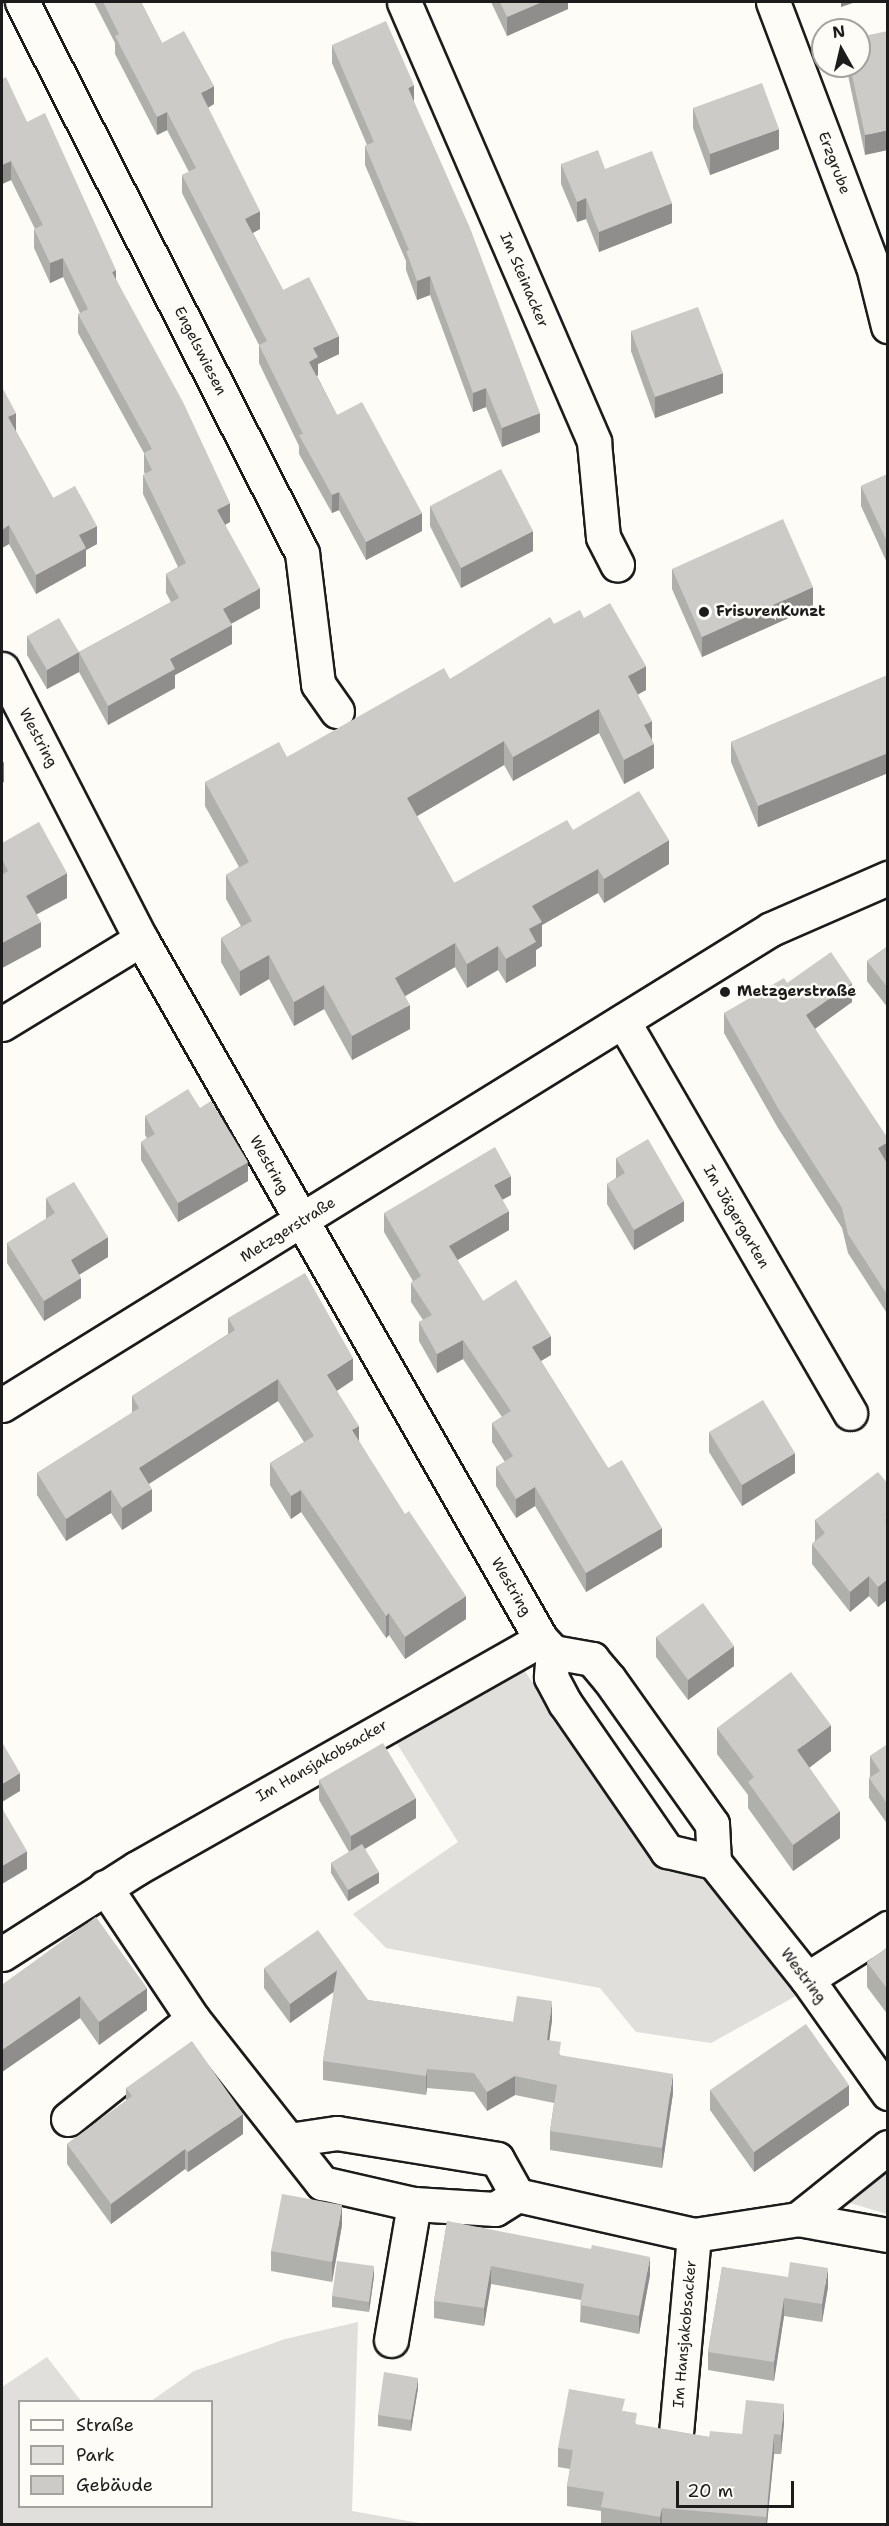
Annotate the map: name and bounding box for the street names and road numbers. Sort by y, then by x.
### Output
street label: Erzgrube [814,129,854,197]
street label: Im Steinacker [496,230,552,330]
street label: Engelswiesen [170,304,230,398]
street label: Westring [15,705,61,771]
street label: Westring [246,1132,292,1198]
street label: Im Jägergarten [699,1162,773,1272]
street label: Metzgerstraße [237,1194,339,1266]
street label: Westring [487,1555,535,1619]
street label: Im Hansjakobsacker [253,1716,391,1806]
street label: Westring [776,1945,830,2007]
street label: Im Hansjakobsacker [670,2259,700,2409]

